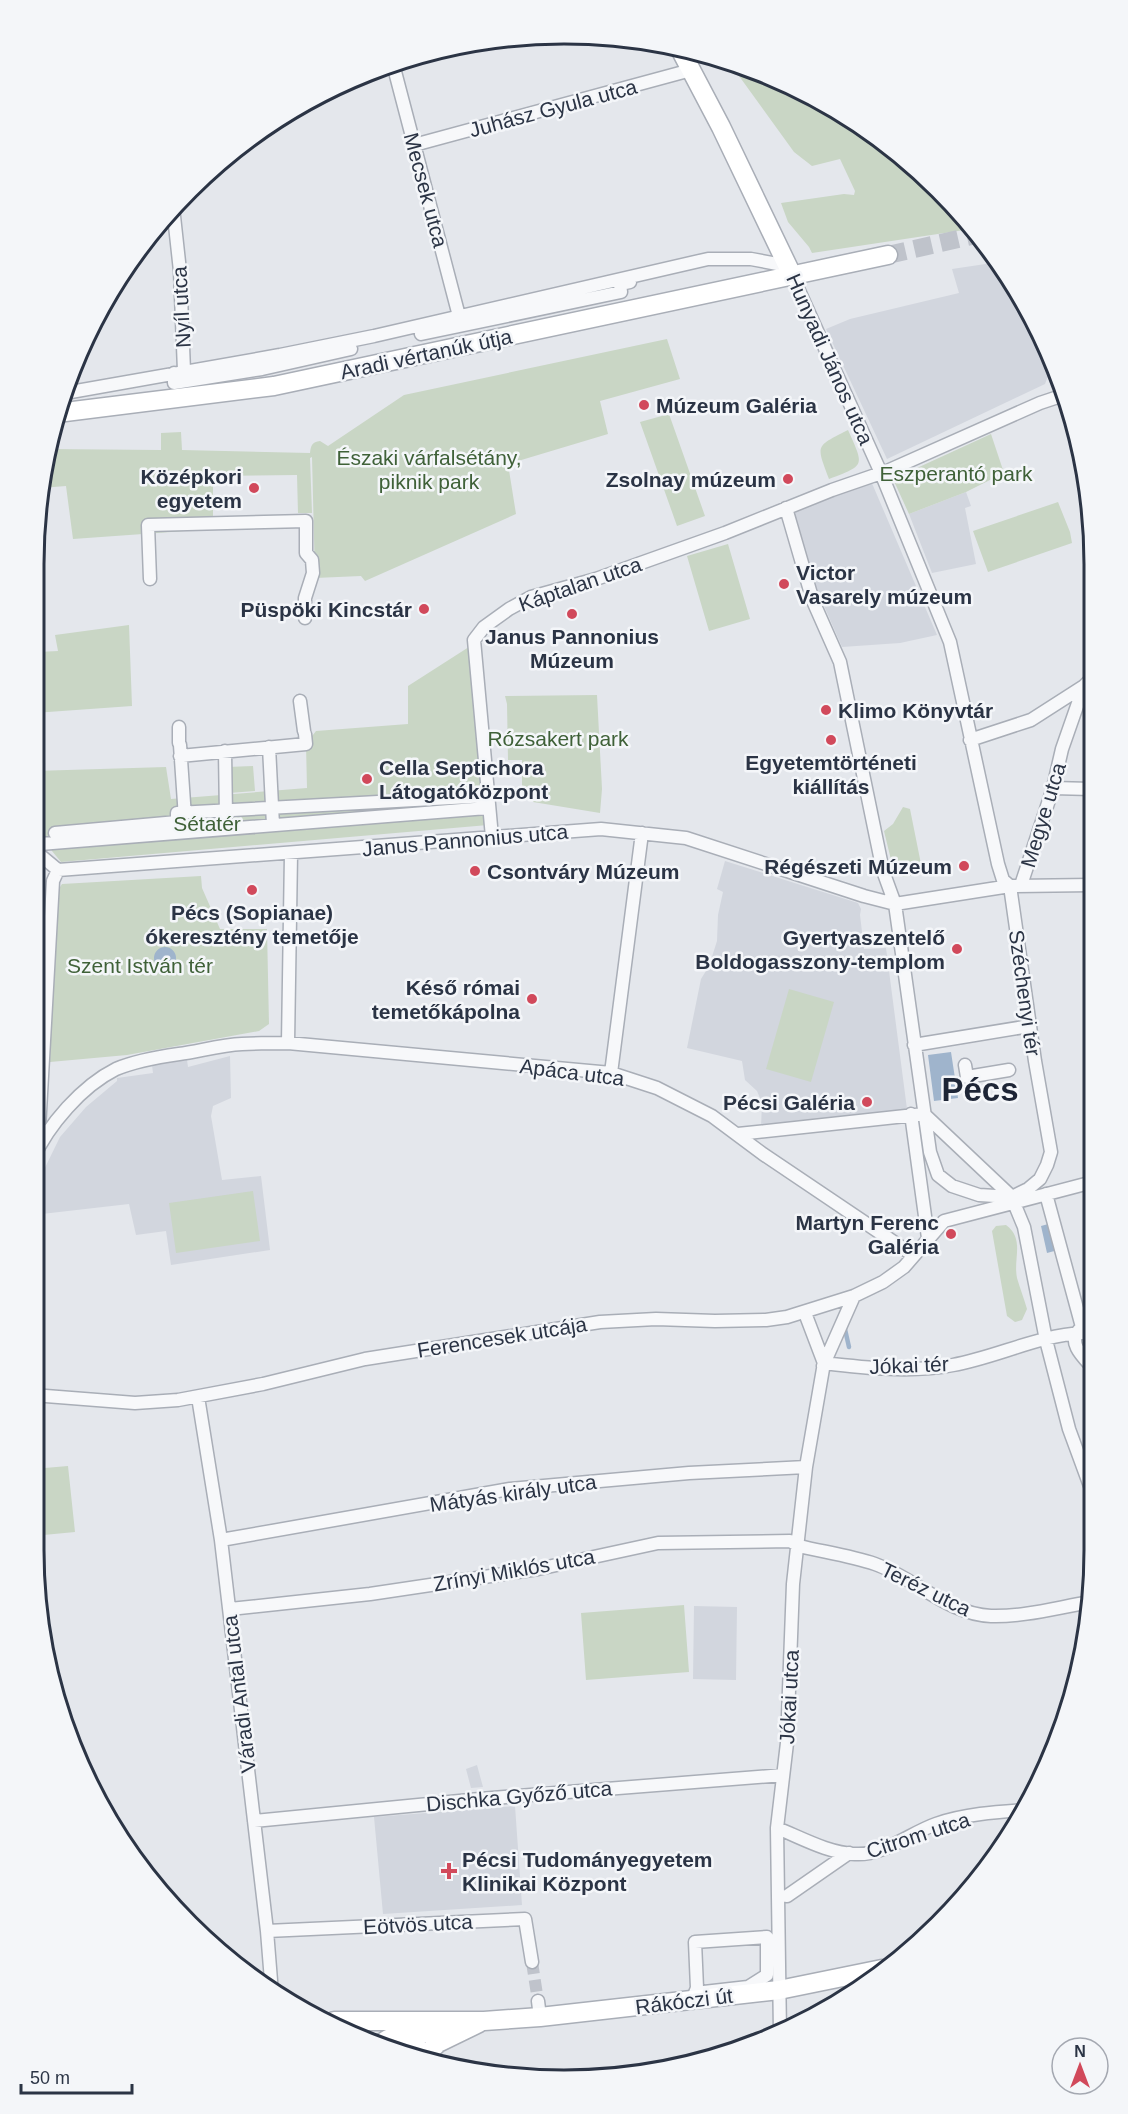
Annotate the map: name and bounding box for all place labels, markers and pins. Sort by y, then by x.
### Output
place label: Múzeum Galéria [656,394,817,417]
marker: Múzeum Galéria [637,398,651,412]
place label: Középkori egyetem [140,465,242,512]
place label: Zsolnay múzeum [606,468,776,491]
marker: Zsolnay múzeum [781,472,795,486]
marker: Középkori egyetem [247,481,261,495]
place label: Victor Vasarely múzeum [796,561,972,608]
marker: Victor Vasarely múzeum [777,577,791,591]
place label: Püspöki Kincstár [240,598,412,621]
marker: Püspöki Kincstár [417,602,431,616]
marker: Janus Pannonius Múzeum [565,607,579,621]
place label: Janus Pannonius Múzeum [485,625,659,672]
place label: Klimo Könyvtár [838,699,993,722]
marker: Klimo Könyvtár [819,703,833,717]
marker: Egyetemtörténeti kiállítás [824,733,838,747]
place label: Egyetemtörténeti kiállítás [745,751,917,798]
place label: Cella Septichora Látogatóközpont [379,756,548,803]
marker: Cella Septichora Látogatóközpont [360,772,374,786]
place label: Régészeti Múzeum [764,855,952,878]
marker: Régészeti Múzeum [957,859,971,873]
place label: Csontváry Múzeum [487,860,680,883]
marker: Csontváry Múzeum [468,864,482,878]
marker: Pécs (Sopianae) ókeresztény temetője [245,883,259,897]
place label: Pécs (Sopianae) ókeresztény temetője [145,901,359,948]
place label: Gyertyaszentelő Boldogasszony-templom [695,926,945,973]
marker: Gyertyaszentelő Boldogasszony-templom [950,942,964,956]
place label: Késő római temetőkápolna [372,976,520,1023]
marker: Késő római temetőkápolna [525,992,539,1006]
place label: Pécsi Galéria [723,1091,855,1114]
marker: Pécsi Galéria [860,1095,874,1109]
place label: Martyn Ferenc Galéria [795,1211,939,1258]
marker: Martyn Ferenc Galéria [944,1227,958,1241]
place label: Pécsi Tudományegyetem Klinikai Központ [462,1848,713,1895]
marker: Pécsi Tudományegyetem Klinikai Központ [440,1862,458,1880]

